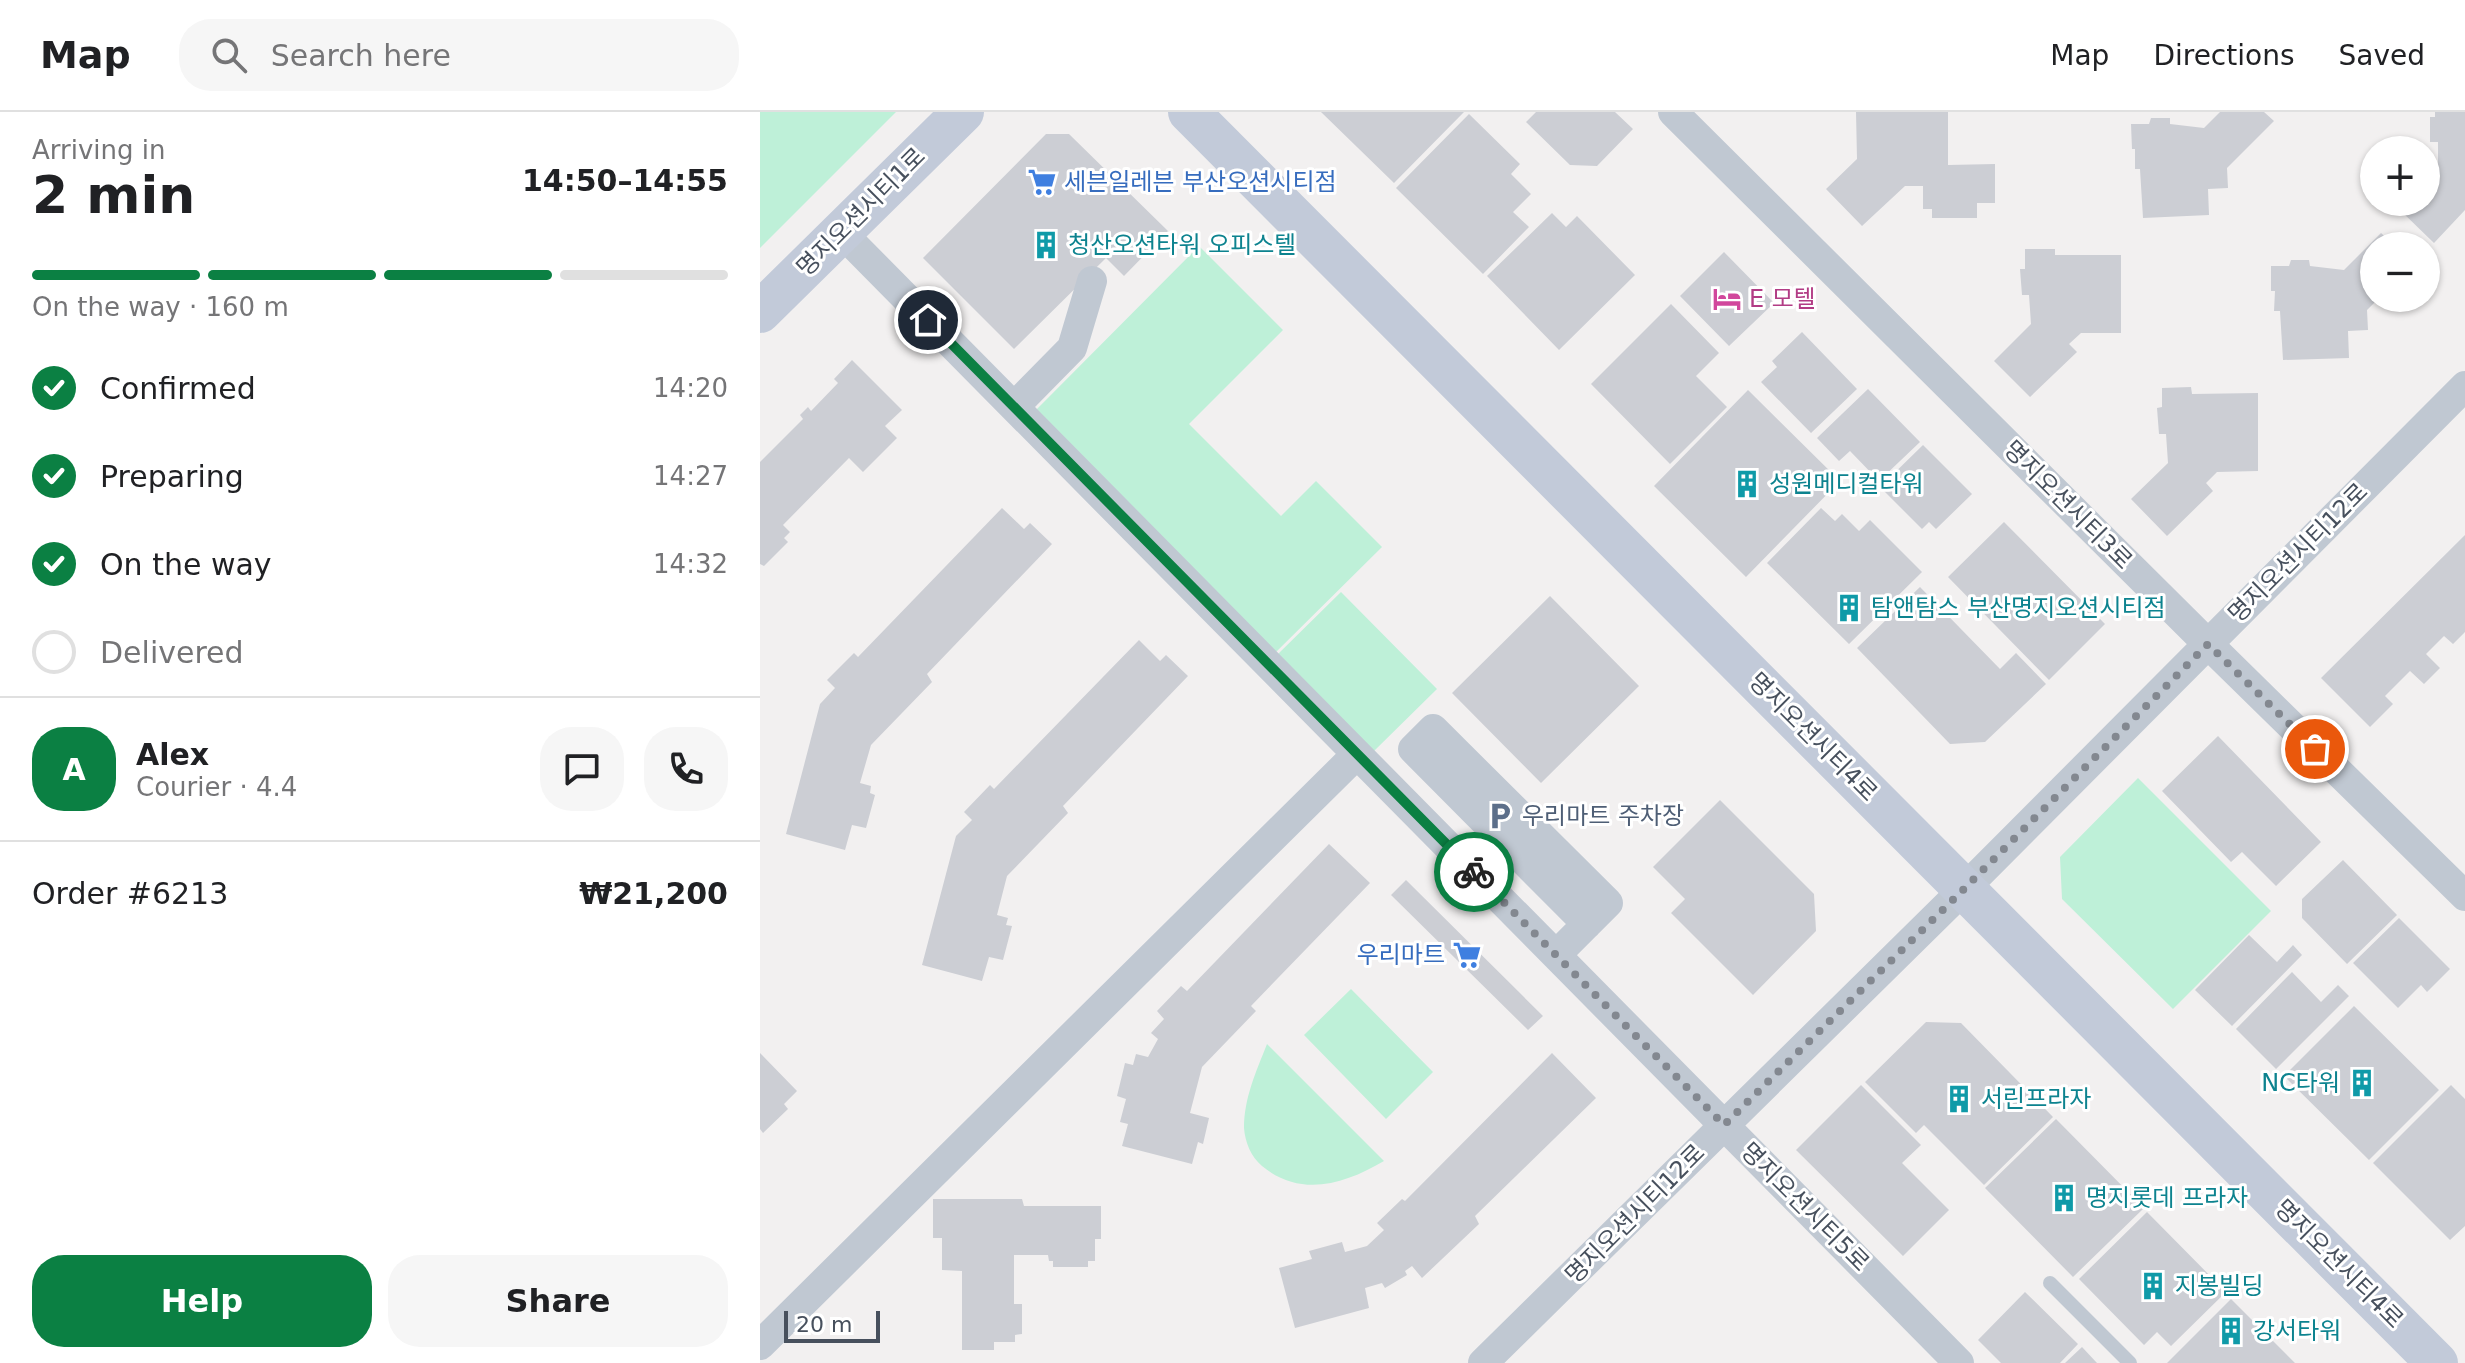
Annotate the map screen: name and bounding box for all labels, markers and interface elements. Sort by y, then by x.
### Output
search box [179,19,739,91]
text: Map [40,33,131,77]
icon: search [207,33,251,77]
text: Search here [271,38,451,73]
text: Map [2050,39,2109,72]
text: Directions [2153,39,2294,72]
text: Saved [2338,39,2425,72]
text: Arriving in [32,135,166,165]
map controls [2360,136,2440,312]
button: + [2360,136,2440,216]
street label: 명지오션시티1로 [791,142,931,282]
text: 14:50–14:55 [522,163,728,198]
text: 2 min [32,165,195,225]
supermarket icon: 세븐일레븐 부산오션시티점 [1027,167,1057,197]
place label: 세븐일레븐 부산오션시티점 [1064,168,1337,196]
building icon: 청산오션타워 오피스텔 [1031,230,1061,260]
place label: 청산오션타워 오피스텔 [1068,231,1296,259]
button: − [2360,232,2440,312]
hotel icon: E 모텔 [1712,284,1742,314]
place label: E 모텔 [1749,285,1816,313]
pin [894,286,962,354]
text: On the way · 160 m [32,292,289,322]
icon: home [906,298,950,342]
icon: check [32,366,76,410]
text: Confirmed [100,371,256,406]
text: 14:20 [653,373,728,403]
street label: 명지오션시티3로 [1998,435,2138,575]
icon: check [32,454,76,498]
text: Preparing [100,459,244,494]
text: 14:27 [653,461,728,491]
building icon: 성원메디컬타워 [1732,469,1762,499]
place label: 성원메디컬타워 [1769,470,1924,498]
street label: 명지오션시티12로 [2223,478,2373,628]
icon: check [32,542,76,586]
text: On the way [100,547,272,582]
text: 14:32 [653,549,728,579]
building icon: 탐앤탐스 부산명지오션시티점 [1834,593,1864,623]
place label: 탐앤탐스 부산명지오션시티점 [1871,594,2166,622]
text: Delivered [100,635,244,670]
street label: 명지오션시티4로 [1743,667,1883,807]
pin [2281,715,2349,783]
button: chat [540,727,624,811]
button: phone [644,727,728,811]
icon: bag [2293,727,2337,771]
text: Alex [136,737,209,772]
text: A [62,752,86,787]
text: Courier · 4.4 [136,772,297,802]
parking icon: 우리마트 주차장 [1485,801,1515,831]
place label: 우리마트 주차장 [1522,802,1684,830]
courier [1434,832,1514,912]
icon: bike [1452,850,1496,894]
text: Order #6213 [32,876,228,911]
text: ₩21,200 [579,876,728,911]
supermarket icon: 우리마트 [1452,940,1482,970]
place label: 우리마트 [1357,941,1445,969]
building icon: NC타워 [2347,1068,2377,1098]
place label: NC타워 [2261,1069,2340,1097]
building icon: 서린프라자 [1944,1084,1974,1114]
place label: 서린프라자 [1981,1085,2091,1113]
street label: 명지오션시티5로 [1735,1137,1875,1277]
street label: 명지오션시티12로 [1560,1139,1710,1289]
building icon: 명지롯데 프라자 [2049,1183,2079,1213]
place label: 명지롯데 프라자 [2086,1184,2248,1212]
street label: 명지오션시티4로 [2269,1194,2409,1334]
button: Help [32,1255,372,1347]
button: Share [388,1255,728,1347]
building icon: 지봉빌딩 [2138,1271,2168,1301]
place label: 지봉빌딩 [2175,1272,2263,1300]
scale bar [784,1307,880,1343]
text: 20 m [796,1312,852,1337]
building icon: 강서타워 [2216,1316,2246,1346]
place label: 강서타워 [2253,1317,2341,1345]

